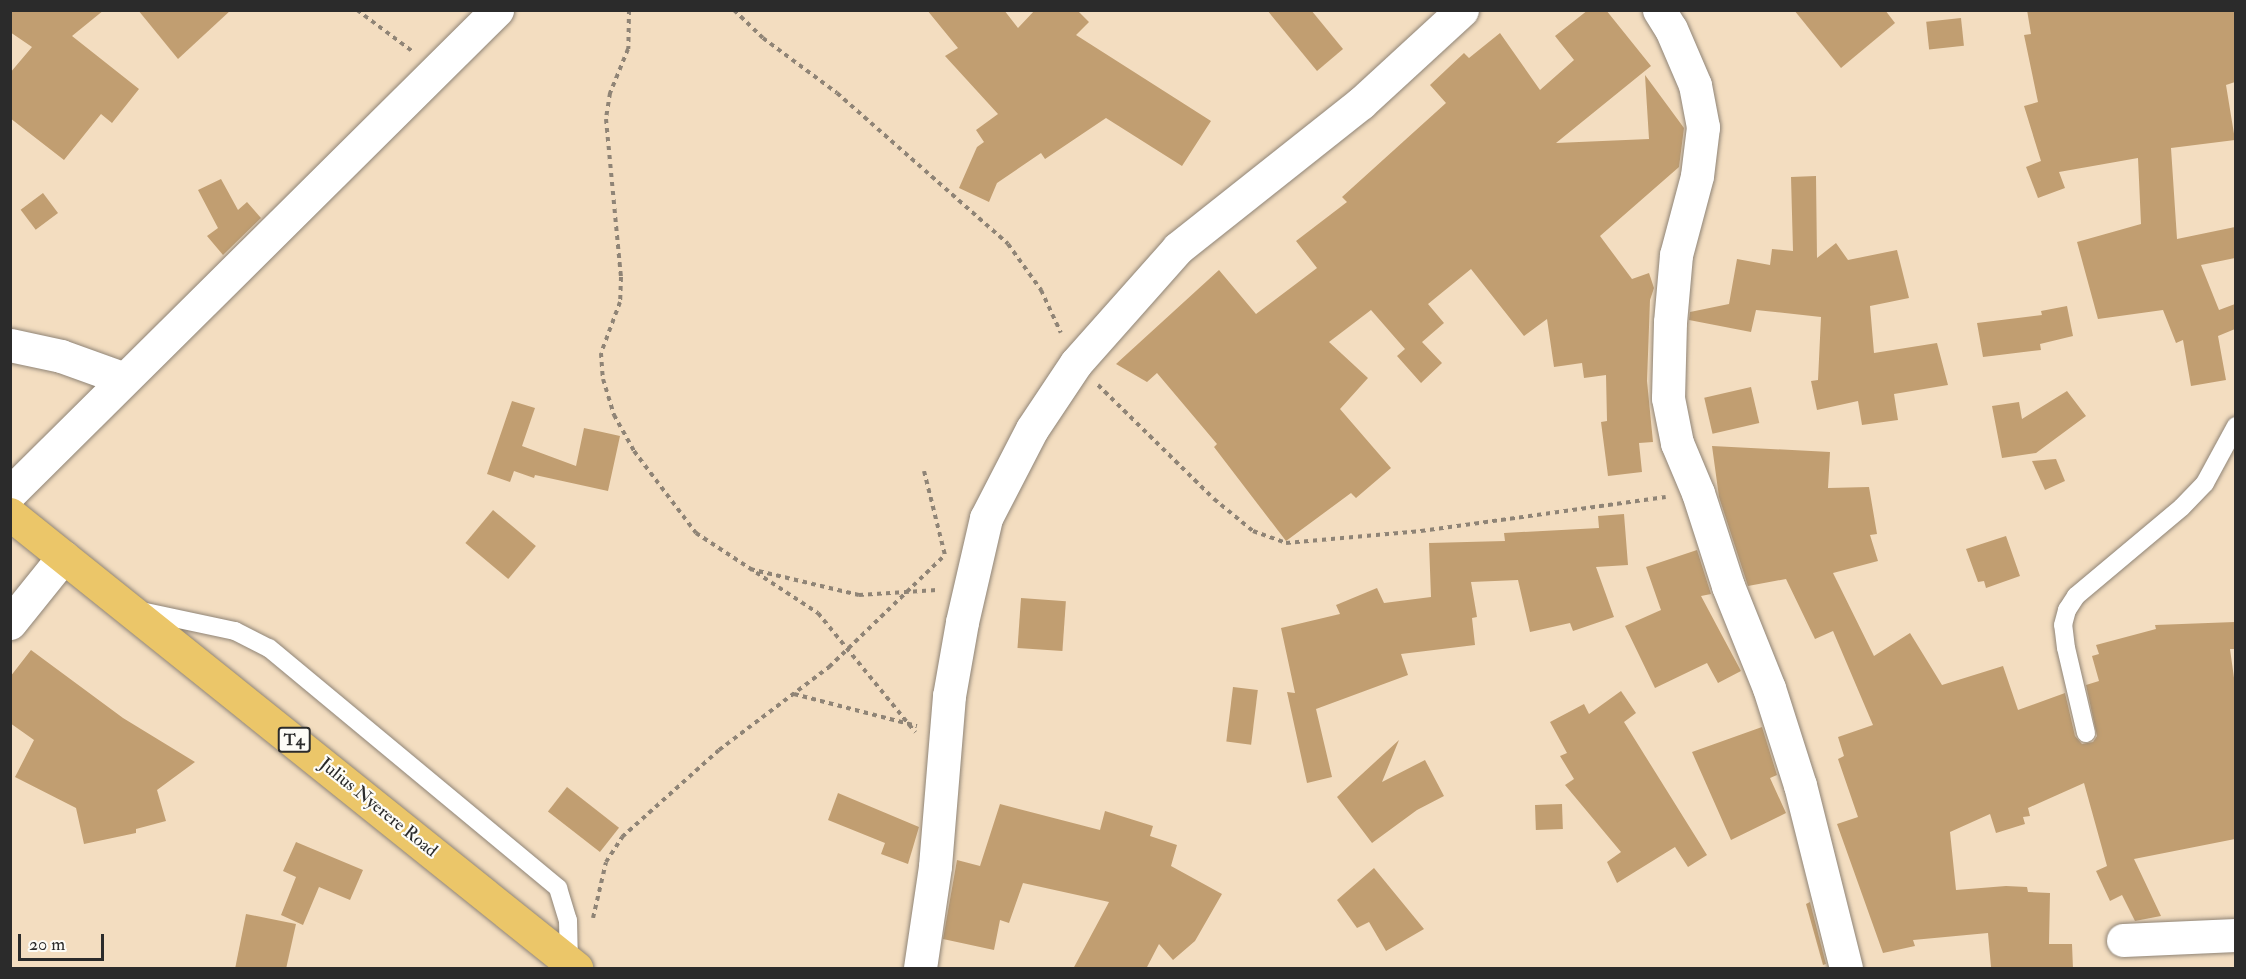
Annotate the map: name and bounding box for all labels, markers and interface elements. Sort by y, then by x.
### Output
road number: T4 [278,727,310,753]
street label: Julius Nyerere Road [315,754,441,862]
scale bar [21,922,106,960]
text: 20 m [29,933,65,956]

